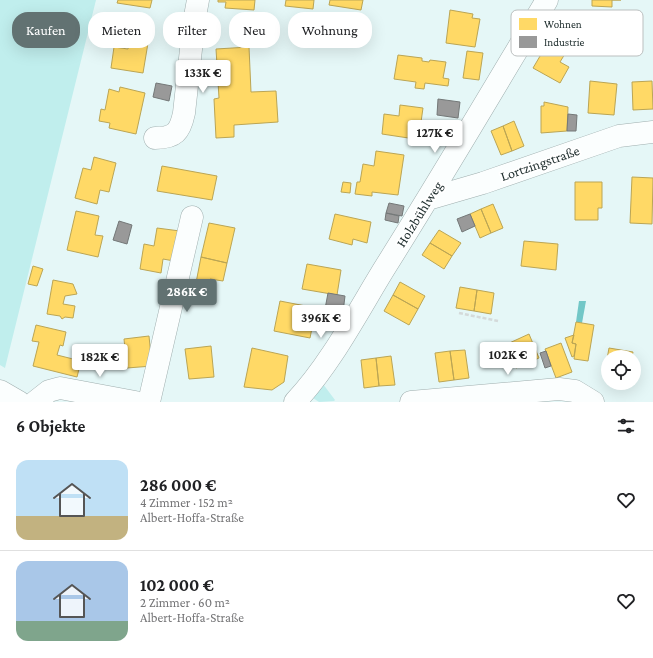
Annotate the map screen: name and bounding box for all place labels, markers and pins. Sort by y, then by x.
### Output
pin: 133K € [170,60,236,94]
pin: 127K € [402,120,468,154]
pin: 286K € [154,279,220,313]
pin: 396K € [288,305,354,339]
pin: 102K € [475,342,541,376]
pin: 182K € [67,344,133,378]

